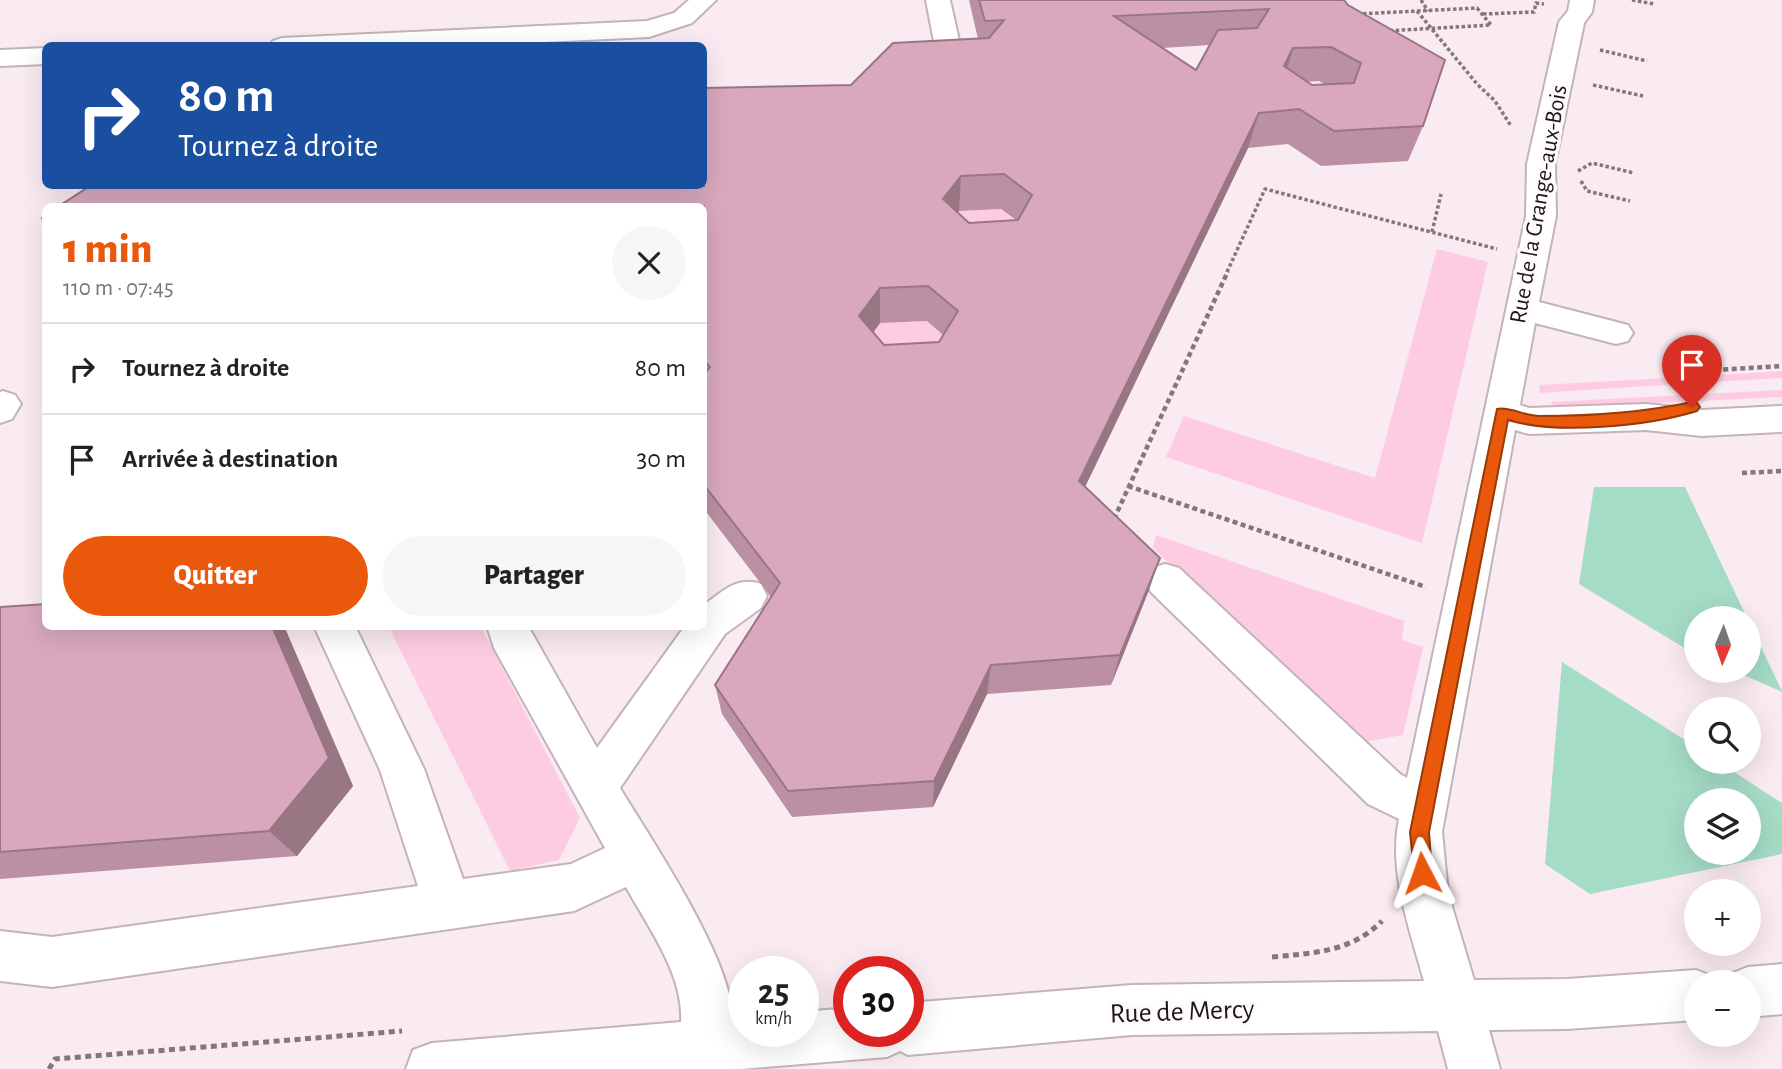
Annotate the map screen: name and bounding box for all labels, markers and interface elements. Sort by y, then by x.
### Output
icon: right [63,70,154,161]
text: 80 m [178,72,275,121]
street label: Rue de la Grange-aux-Bois [1506,83,1572,325]
text: Tournez à droite [178,130,378,162]
button: close [612,226,686,300]
text: 1 min [63,228,152,270]
text: 110 m · 07:45 [63,277,174,300]
pin [1662,335,1722,407]
icon: arrive [1673,346,1711,384]
icon: right [63,350,101,388]
text: Tournez à droite [122,355,289,381]
text: 80 m [635,355,686,381]
icon: arrive [63,441,101,479]
text: Arrivée à destination [122,446,338,472]
text: 30 m [636,446,686,472]
button: Quitter [63,536,368,616]
button: Partager [382,536,686,616]
north arrow [1684,606,1760,682]
map controls [1684,606,1761,1047]
button: search [1684,697,1761,774]
button: layers [1684,788,1761,865]
position arrow [1385,836,1459,910]
button: + [1684,879,1761,956]
speed limit sign: 30 [833,956,924,1047]
button: − [1684,970,1761,1047]
text: 25 [758,975,789,1010]
street label: Rue de Mercy [1109,995,1255,1029]
text: km/h [755,1010,792,1028]

